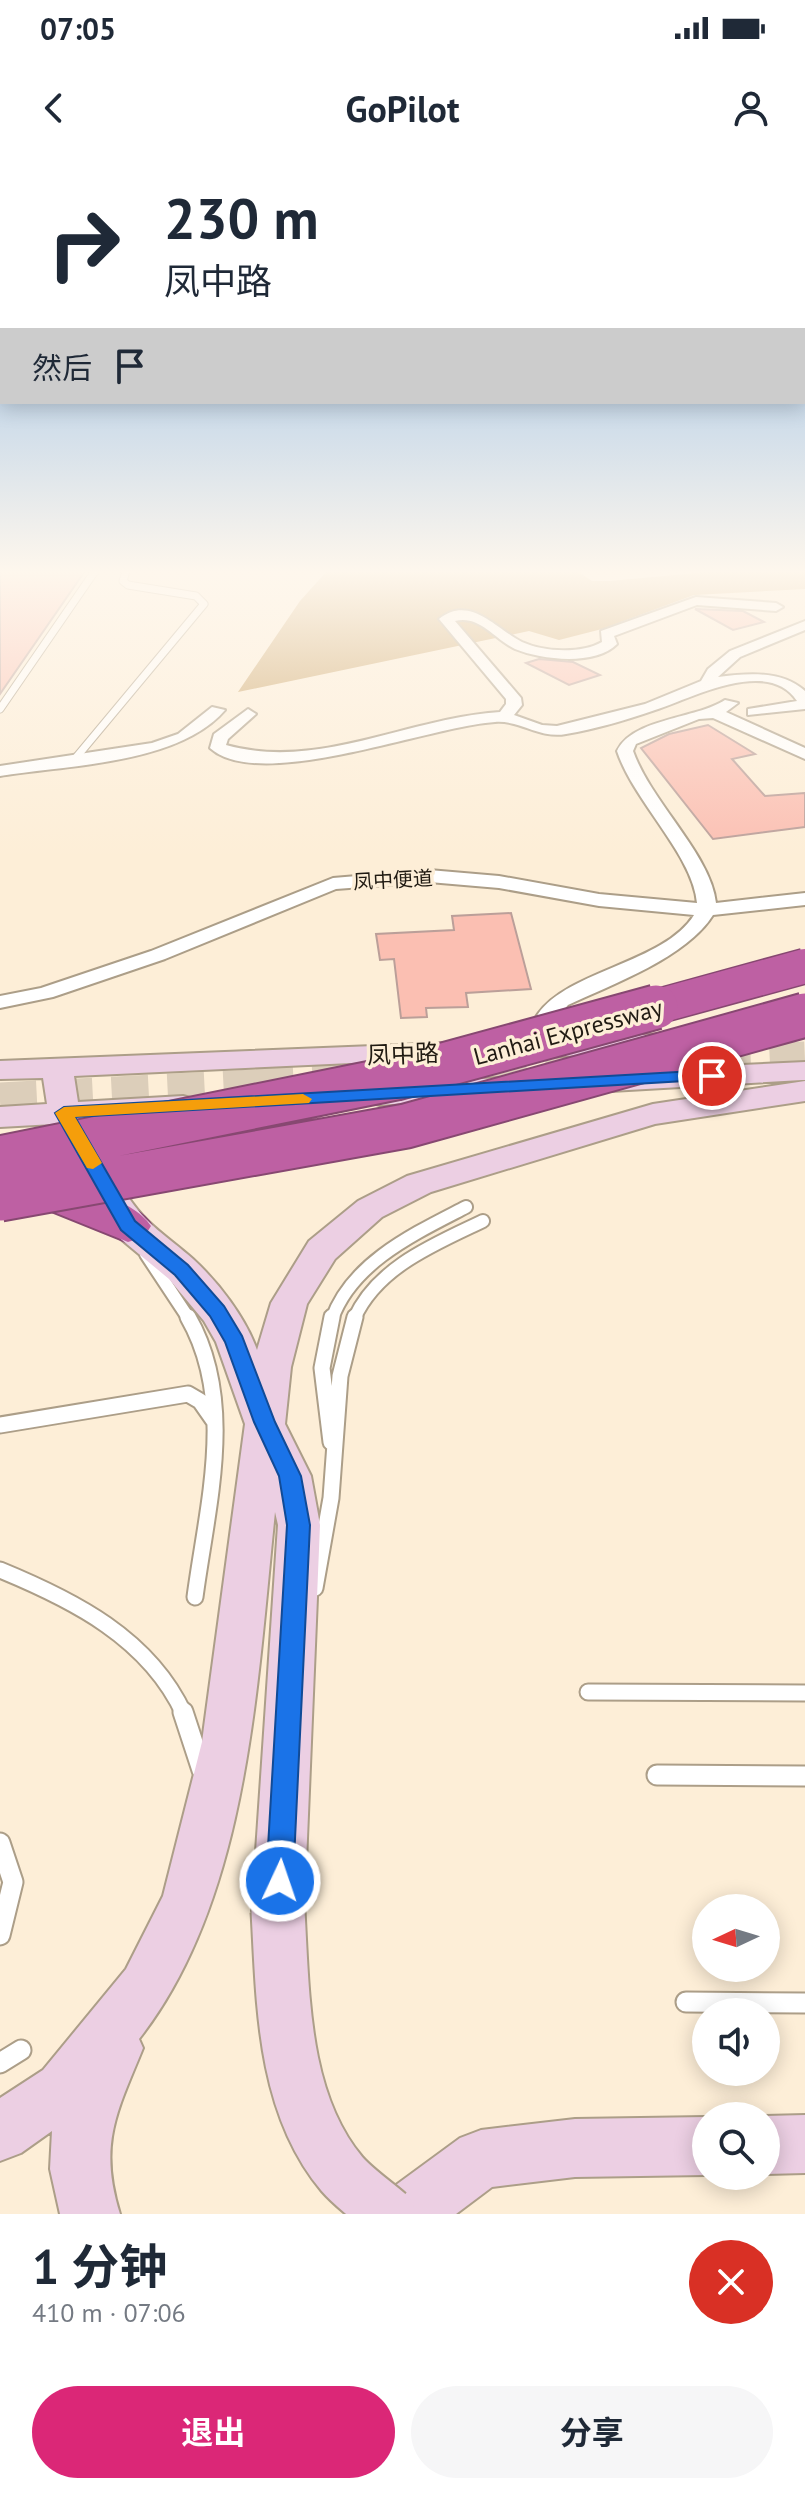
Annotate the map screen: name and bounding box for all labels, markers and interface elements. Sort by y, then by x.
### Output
text: 07:05 [40,9,116,48]
text: GoPilot [345,85,460,132]
icon: back [32,86,76,130]
icon: person [729,86,773,130]
text: 230 m [164,182,319,254]
icon: right [32,192,136,296]
text: 凤中路 [164,257,272,304]
icon: arrive [108,344,152,388]
text: 然后 [32,348,92,387]
street label: 凤中便道 [352,865,434,895]
street label: Lanhai Expressway [470,992,666,1072]
street label: 凤中路 [366,1037,440,1071]
pin [678,1042,746,1110]
icon: arrive [690,1054,734,1098]
position arrow [238,1839,322,1923]
north arrow [692,1894,780,1982]
map controls [692,1894,780,2190]
button: sound [692,1998,780,2086]
button: search [692,2102,780,2190]
text: 1 分钟 [32,2235,167,2297]
button: close [689,2240,773,2324]
text: 410 m · 07:06 [32,2296,186,2329]
button: 退出 [32,2386,395,2478]
button: 分享 [411,2386,773,2478]

